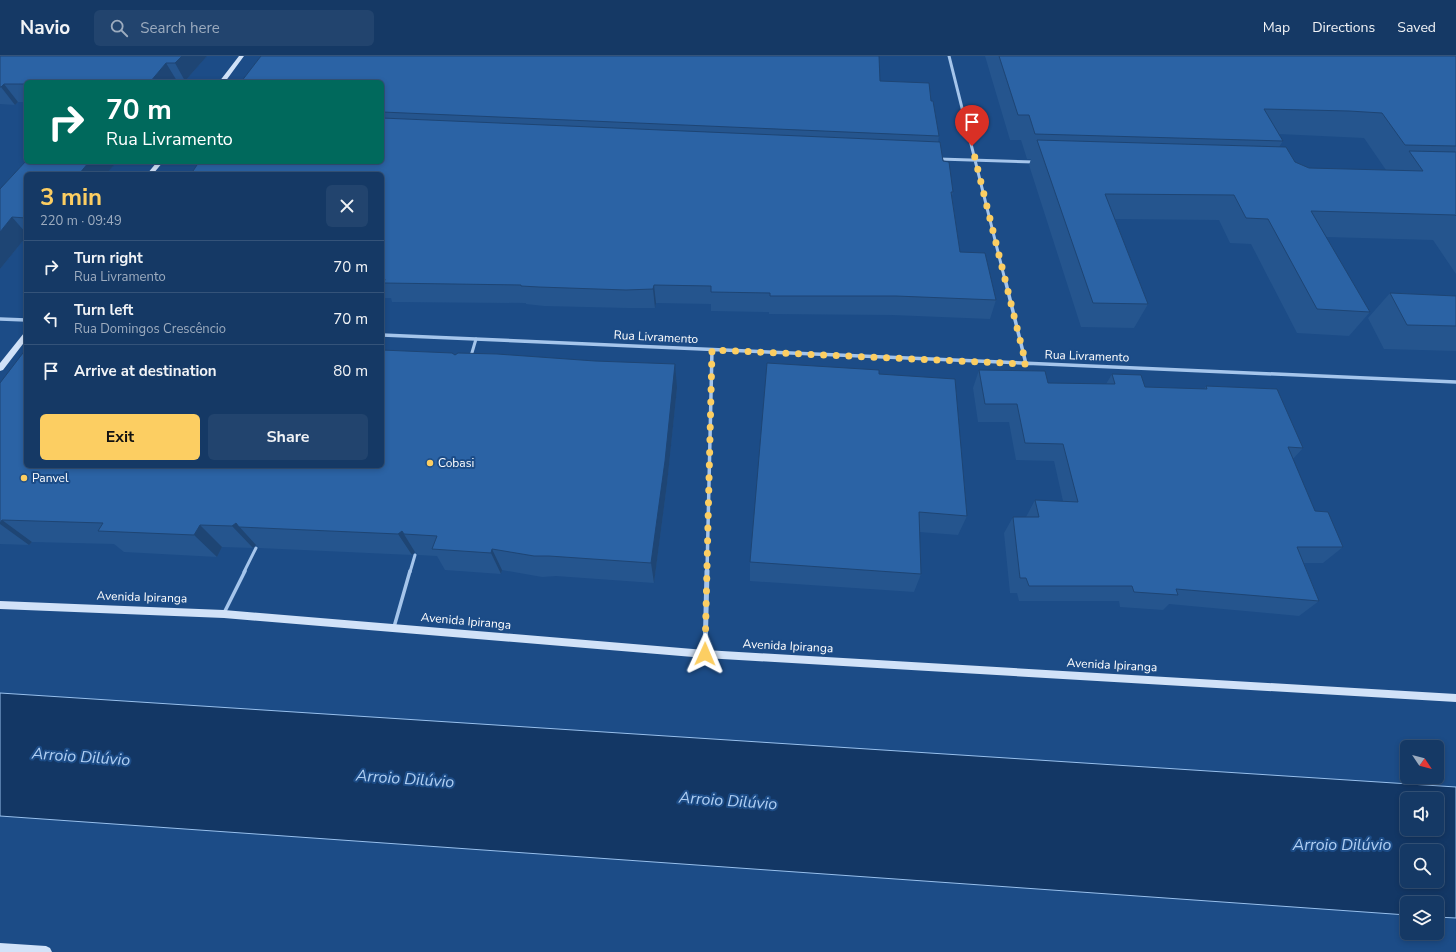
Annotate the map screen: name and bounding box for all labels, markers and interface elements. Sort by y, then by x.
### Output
search box [94,10,374,46]
text: Navio [20,15,70,41]
icon: search [108,17,130,39]
text: Search here [140,18,220,38]
text: Map [1263,18,1290,37]
text: Directions [1312,18,1375,37]
text: Saved [1397,18,1436,37]
text: 70 m [106,91,172,129]
icon: right [40,96,92,148]
pin [955,105,989,146]
icon: arrive [961,111,983,133]
text: Rua Livramento [106,127,233,151]
text: 3 min [40,181,102,213]
button: close [326,185,368,227]
text: 220 m · 09:49 [40,212,122,230]
text: Turn right [74,248,143,268]
icon: right [40,256,62,278]
text: 70 m [333,257,368,277]
text: Rua Livramento [74,268,166,286]
text: Turn left [74,300,133,320]
icon: left [40,308,62,330]
text: 70 m [333,309,368,329]
text: Rua Domingos Crescêncio [74,320,226,338]
street label: Rua Livramento [613,327,699,347]
street label: Rua Livramento [1044,347,1130,365]
icon: arrive [40,360,62,382]
text: Arrive at destination [74,361,217,381]
text: 80 m [333,361,368,381]
button: Exit [40,414,200,460]
button: Share [208,414,368,460]
place label: Cobasi [438,455,474,471]
marker: Cobasi [425,458,435,468]
place label: Panvel [32,470,69,486]
marker: Panvel [19,473,29,483]
street label: Avenida Ipiranga [96,587,188,607]
street label: Avenida Ipiranga [420,609,512,633]
position arrow [684,633,726,675]
street label: Avenida Ipiranga [742,636,834,656]
street label: Avenida Ipiranga [1066,655,1158,675]
north arrow [1400,740,1444,784]
map controls [1400,740,1444,940]
water label: Arroio Dilúvio [30,743,131,771]
water label: Arroio Dilúvio [354,765,455,793]
water label: Arroio Dilúvio [677,787,778,815]
button: sound [1400,792,1444,836]
water label: Arroio Dilúvio [1292,834,1391,856]
button: search [1400,844,1444,888]
button: layers [1400,896,1444,940]

